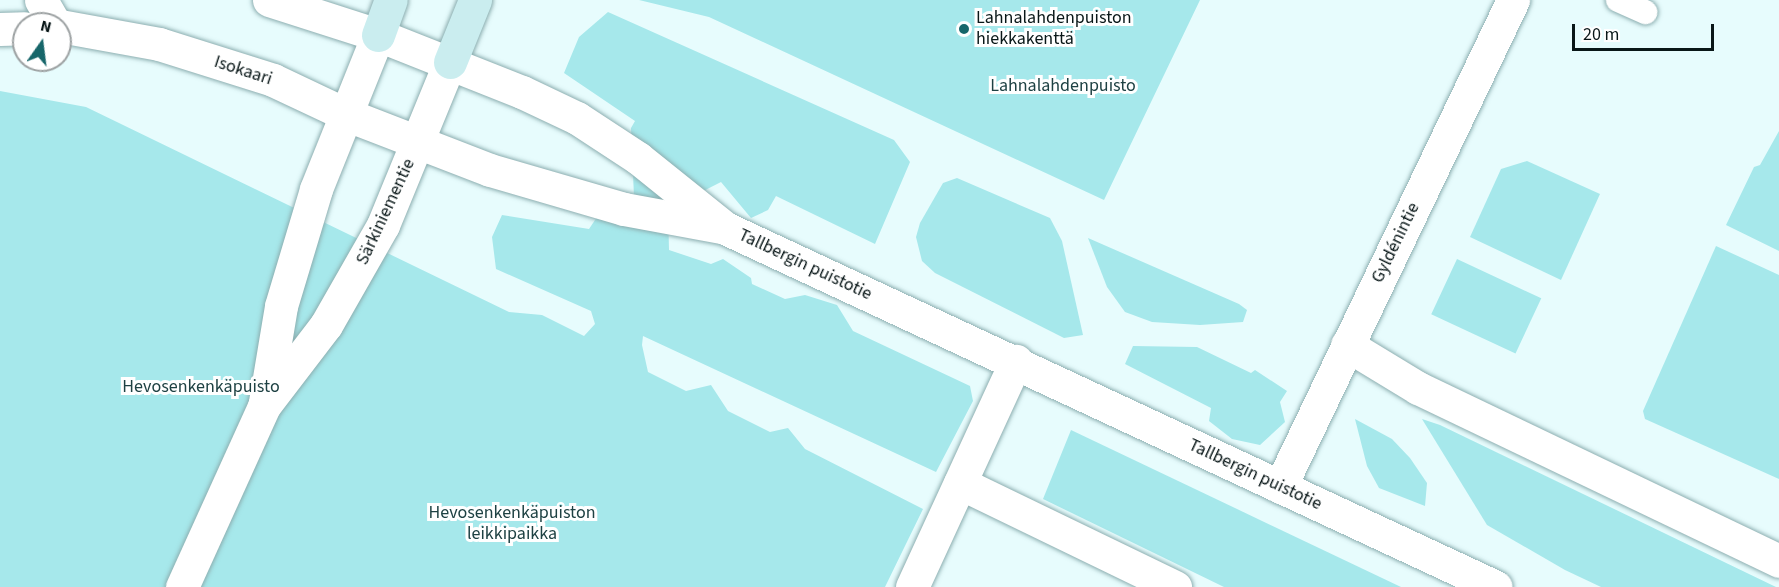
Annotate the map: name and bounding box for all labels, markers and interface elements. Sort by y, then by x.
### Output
place label: Lahnalahdenpuiston hiekkakenttä [976,8,1132,50]
north arrow [12,12,72,72]
scale bar [1575,12,1718,50]
text: N [38,15,54,38]
marker: Lahnalahdenpuiston hiekkakenttä [957,22,971,36]
text: 20 m [1583,22,1619,47]
street label: Isokaari [211,52,275,90]
park label: Lahnalahdenpuisto [990,75,1136,97]
street label: Särkiniementie [352,156,420,268]
street label: Gyldénintie [1367,199,1425,287]
street label: Tallbergin puistotie [735,225,875,305]
park label: Hevosenkenkäpuisto [122,376,280,398]
street label: Tallbergin puistotie [1185,435,1325,515]
park label: Hevosenkenkäpuiston leikkipaikka [428,503,596,546]

